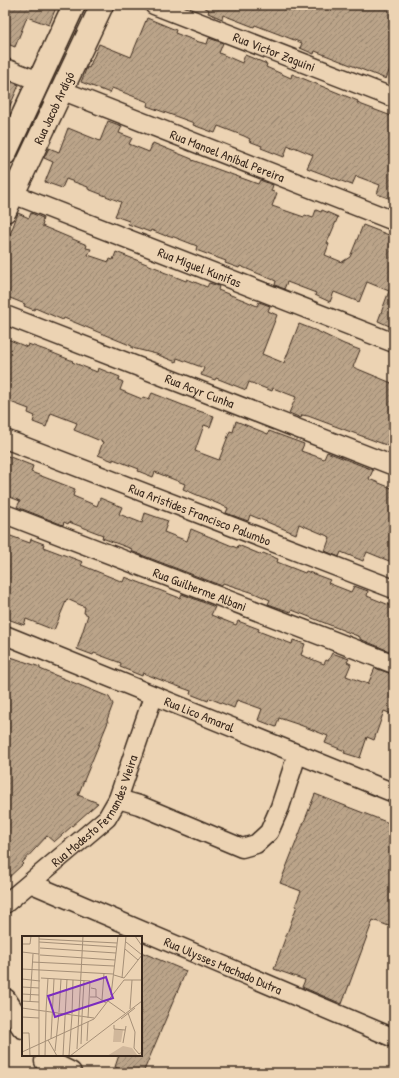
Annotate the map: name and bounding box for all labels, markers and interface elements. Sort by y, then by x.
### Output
street label: Rua Victor Zaguini [231,28,318,76]
street label: Rua Jacob Ardigó [29,69,78,147]
street label: Rua Manoel Aníbal Pereira [168,125,287,186]
street label: Rua Miguel Kunifas [155,243,244,291]
street label: Rua Acyr Cunha [163,369,237,412]
street label: Rua Aristides Francisco Palumbo [126,479,274,550]
street label: Rua Guilherme Albani [151,563,249,615]
street label: Rua Lico Amaral [162,692,238,737]
street label: Rua Modesto Fernandes Vieira [47,752,141,871]
street label: Rua Ulysses Machado Dutra [162,932,285,998]
inset map [22,936,142,1056]

